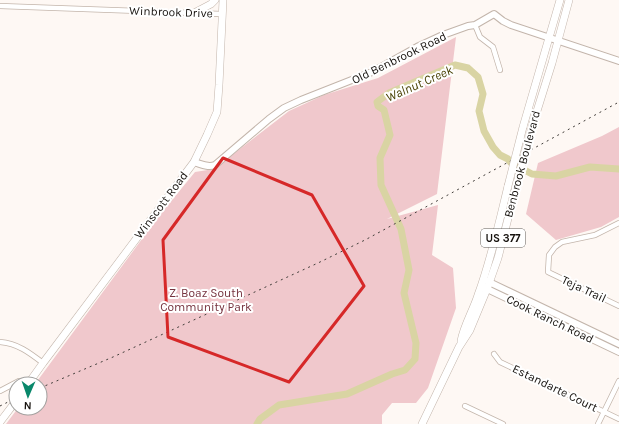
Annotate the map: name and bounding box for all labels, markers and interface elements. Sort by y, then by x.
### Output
street label: Winbrook Drive [129,4,213,20]
street label: Old Benbrook Road [349,29,449,87]
water label: Walnut Creek [383,62,455,105]
street label: Benbrook Boulevard [501,109,543,219]
street label: Winscott Road [131,169,191,241]
road number: US 377 [481,229,525,247]
street label: Teja Trail [560,273,608,305]
park label: Z. Boaz South Community Park [160,286,252,314]
street label: Cook Ranch Road [504,292,596,346]
street label: Estandarte Court [510,361,600,415]
north arrow [8,376,48,416]
text: N [23,399,32,412]

